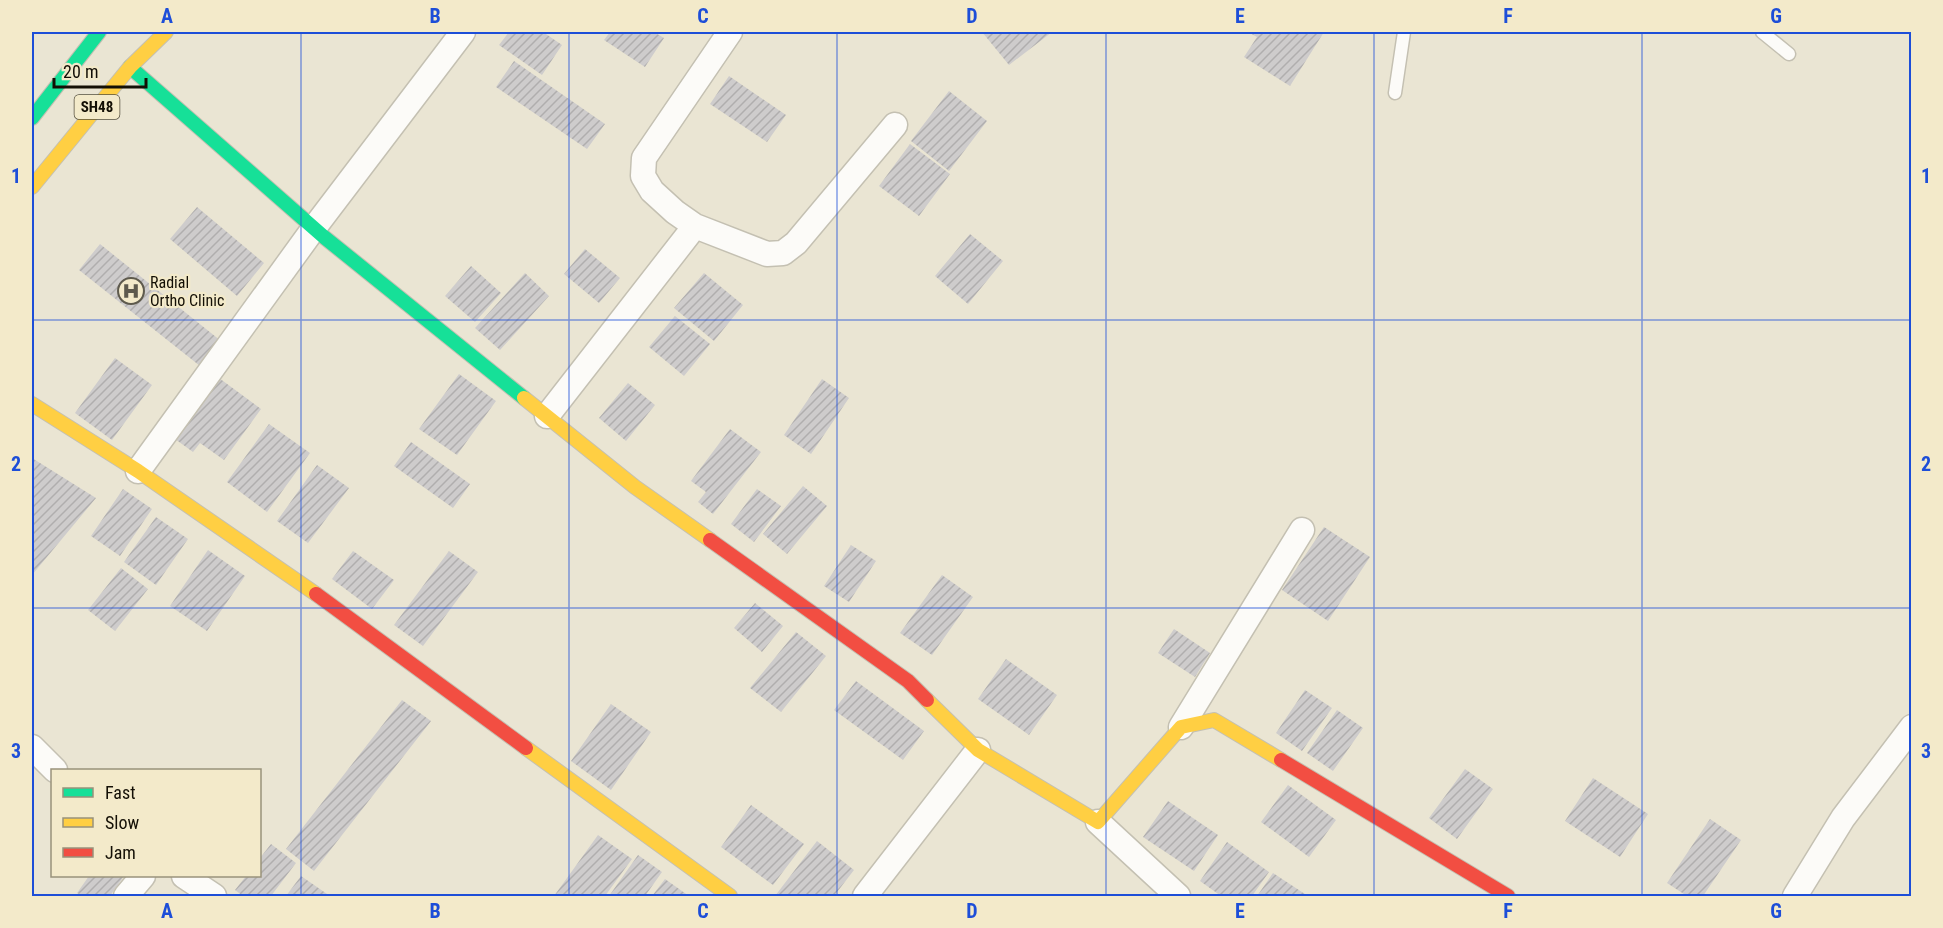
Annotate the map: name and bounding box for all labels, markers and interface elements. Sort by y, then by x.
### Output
text: A [161,4,173,28]
text: B [429,4,441,28]
text: C [697,4,709,28]
text: D [966,4,978,28]
text: E [1235,4,1245,28]
text: F [1503,4,1513,28]
text: G [1770,4,1782,28]
scale bar [54,51,146,89]
text: 20 m [63,61,98,82]
road number: SH48 [74,95,120,119]
text: 1 [11,164,21,188]
text: 1 [1921,164,1931,188]
place label: Radial Ortho Clinic [150,273,224,310]
hospital icon: Radial Ortho Clinic [116,276,146,306]
text: 2 [11,452,21,476]
text: 2 [1921,452,1931,476]
text: 3 [11,739,21,763]
text: 3 [1921,739,1931,763]
legend [51,769,261,877]
text: Fast [105,782,136,803]
text: Slow [105,812,140,833]
text: Jam [105,842,136,863]
text: A [161,899,173,923]
text: B [429,899,441,923]
text: C [697,899,709,923]
text: D [966,899,978,923]
text: E [1235,899,1245,923]
text: F [1503,899,1513,923]
text: G [1770,899,1782,923]

